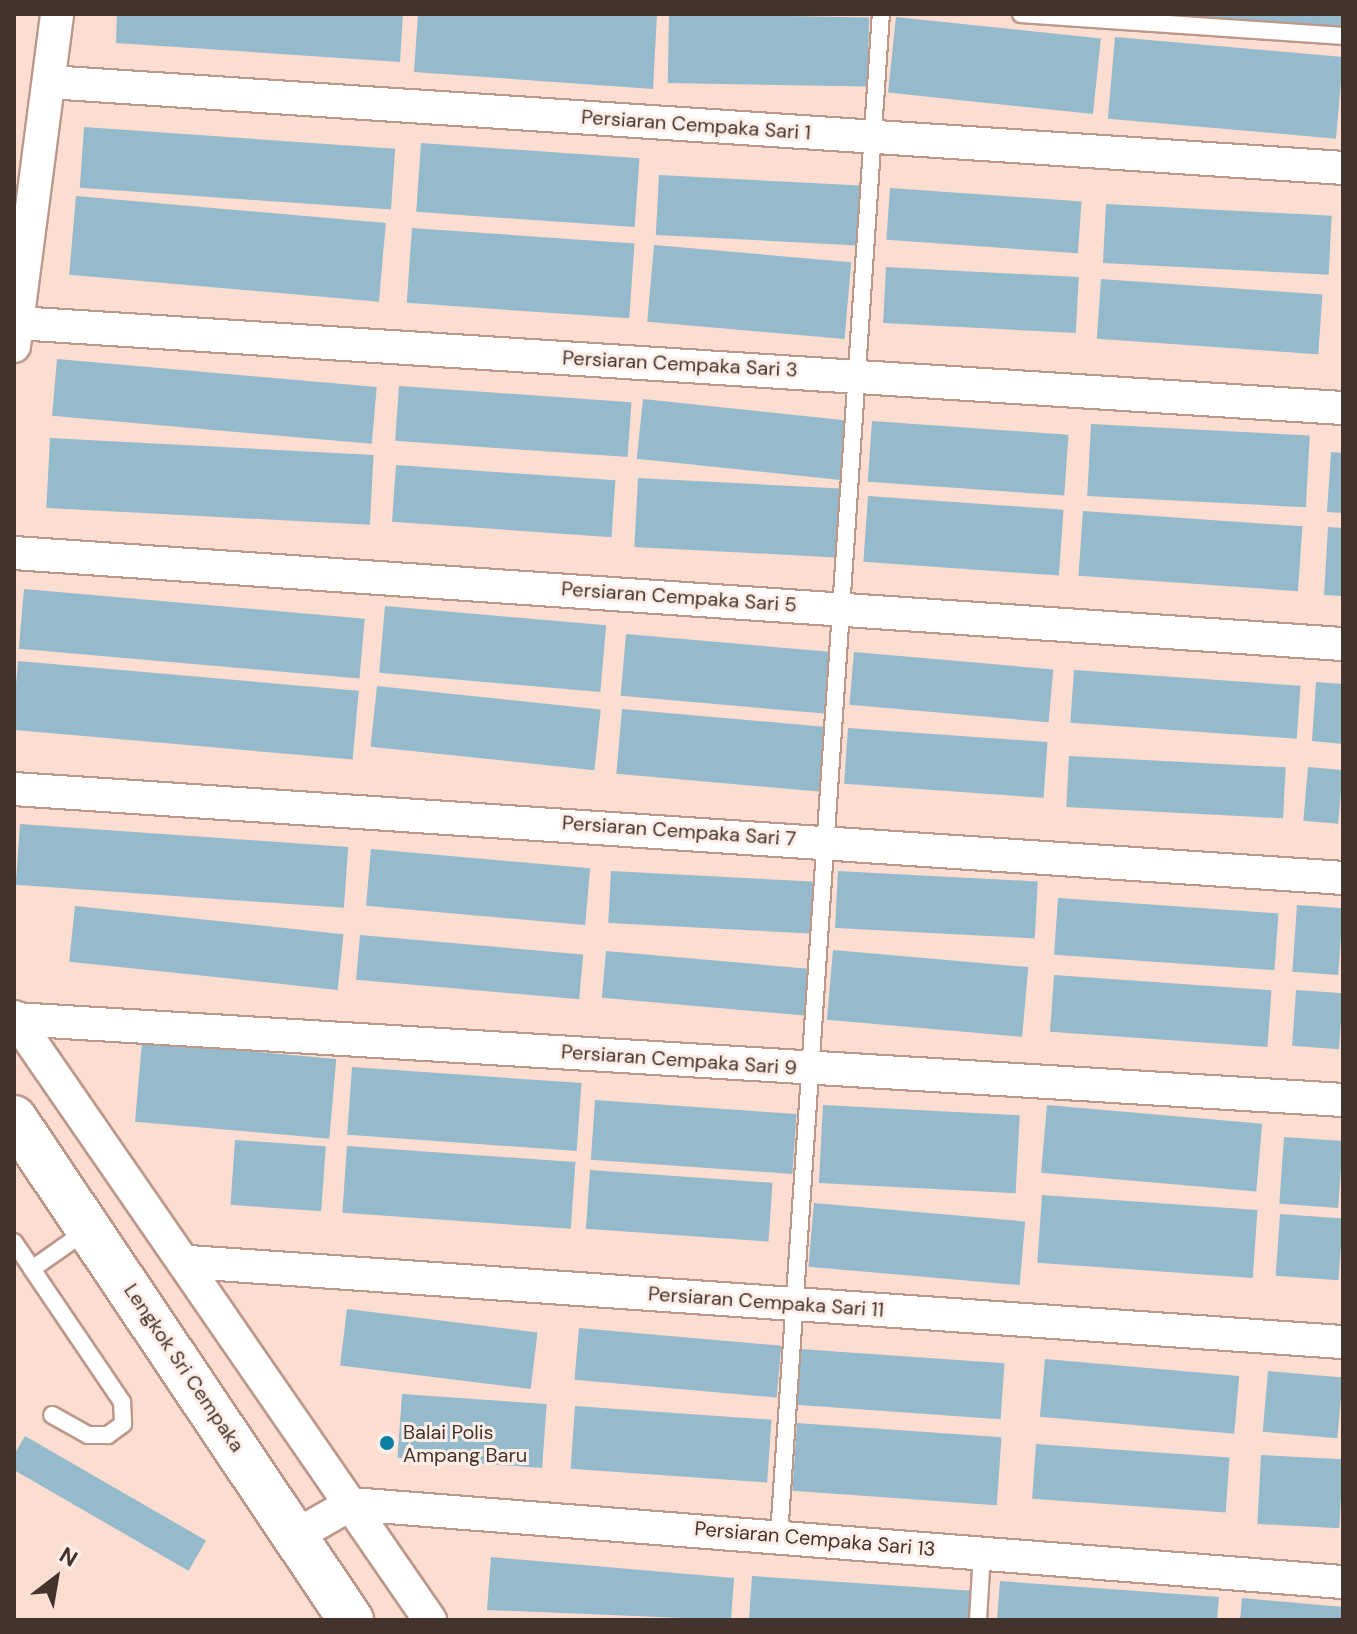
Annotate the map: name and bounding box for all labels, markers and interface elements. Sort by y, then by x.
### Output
street label: Persiaran Cempaka Sari 1 [580,105,812,145]
street label: Persiaran Cempaka Sari 3 [562,346,798,382]
street label: Persiaran Cempaka Sari 5 [561,577,797,617]
street label: Persiaran Cempaka Sari 7 [561,811,797,851]
street label: Persiaran Cempaka Sari 9 [560,1040,798,1080]
street label: Lengkok Sri Cempaka [119,1279,249,1457]
street label: Persiaran Cempaka Sari 11 [647,1282,885,1322]
place label: Balai Polis Ampang Baru [403,1420,527,1467]
marker: Balai Polis Ampang Baru [378,1434,396,1452]
street label: Persiaran Cempaka Sari 13 [694,1517,936,1561]
north arrow [16,1538,96,1618]
text: N [54,1540,83,1574]

